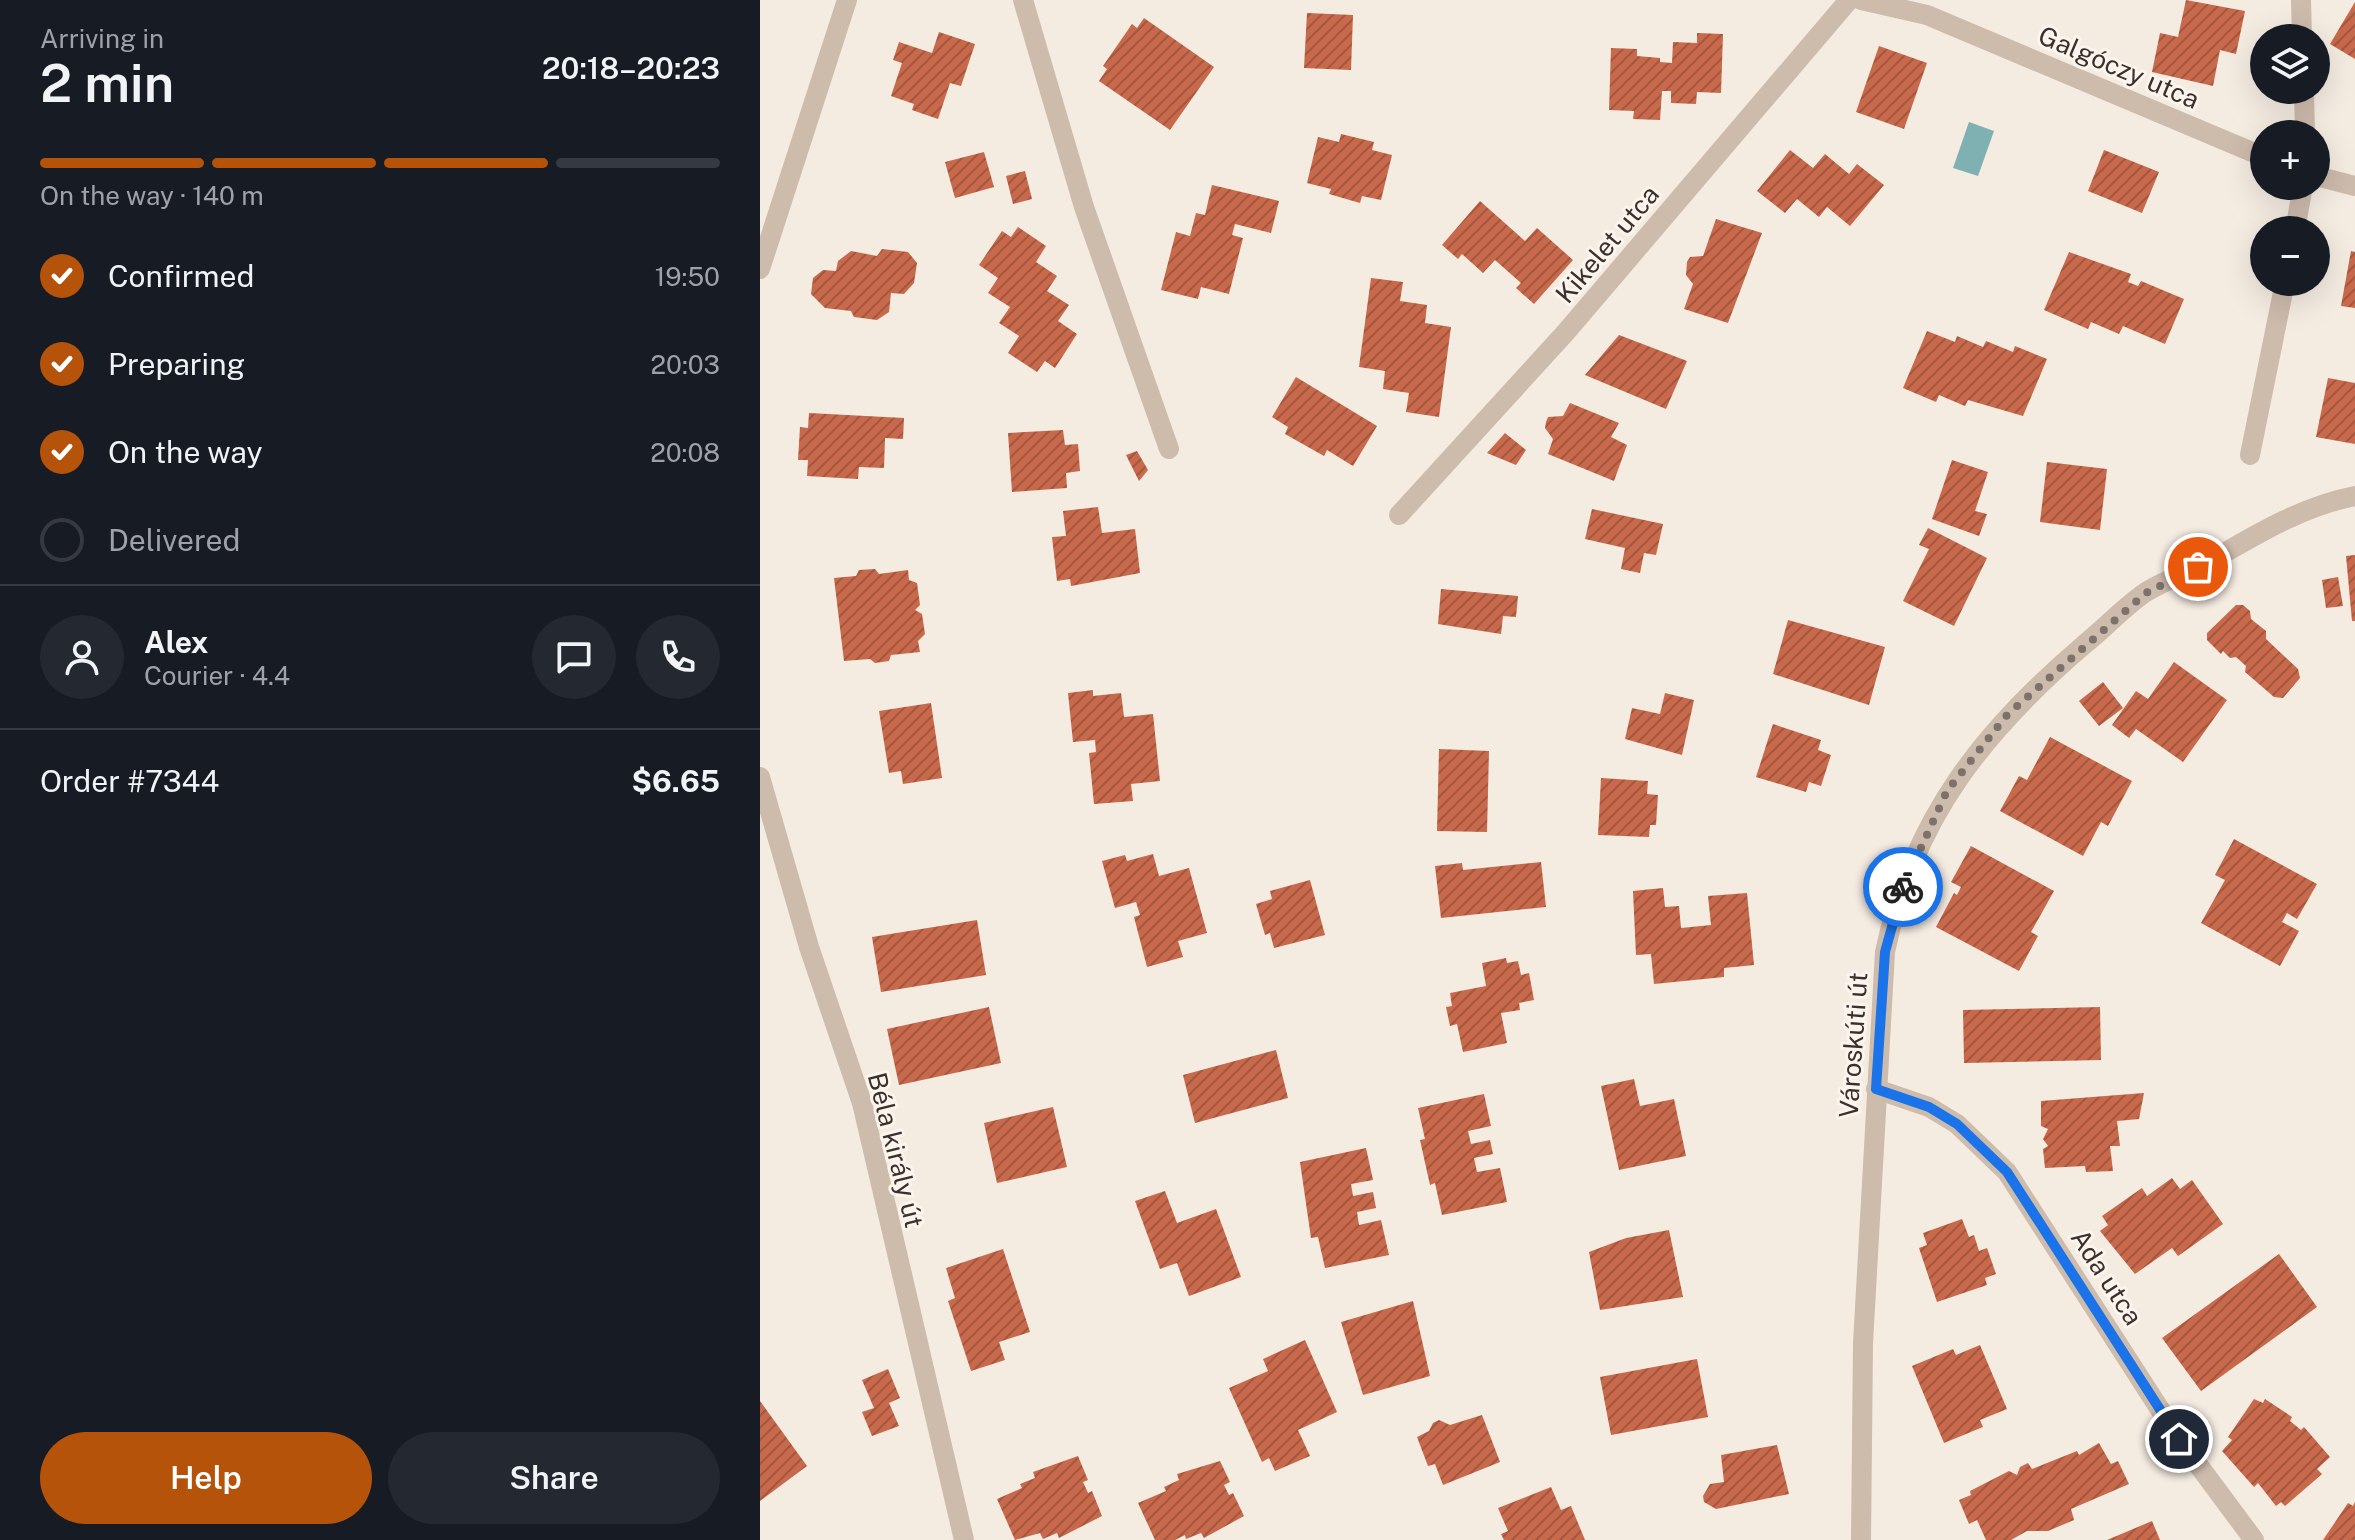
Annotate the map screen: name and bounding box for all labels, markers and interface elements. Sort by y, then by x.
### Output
street label: Galgóczy utca [2034,19,2204,115]
text: Arriving in [40,23,164,54]
map controls [2250,24,2330,296]
button: layers [2250,24,2330,104]
text: 20:18–20:23 [542,50,720,86]
text: 2 min [40,53,174,114]
button: + [2250,120,2330,200]
street label: Kikelet utca [1549,179,1665,309]
text: On the way · 140 m [40,180,264,211]
button: − [2250,216,2330,296]
icon: check [40,254,84,298]
text: Confirmed [108,258,254,294]
text: 19:50 [655,261,720,292]
icon: check [40,342,84,386]
text: Preparing [108,346,245,382]
text: 20:03 [651,349,720,380]
icon: check [40,430,84,474]
text: On the way [108,434,262,470]
text: 20:08 [650,437,720,468]
text: Delivered [108,522,240,558]
pin [2164,533,2232,601]
icon: bag [2176,545,2220,589]
button: person [40,615,124,699]
button: chat [532,615,616,699]
button: phone [636,615,720,699]
text: Alex [144,624,208,660]
text: Courier · 4.4 [144,660,290,691]
text: Order #7344 [40,763,219,799]
text: $6.65 [632,763,720,799]
courier [1863,847,1943,927]
icon: bike [1881,865,1925,909]
street label: Városkúti út [1832,971,1874,1119]
street label: Béla király út [862,1069,930,1231]
street label: Ada utca [2065,1223,2149,1331]
pin [2145,1405,2213,1473]
icon: home [2157,1417,2201,1461]
button: Help [40,1432,372,1524]
button: Share [388,1432,720,1524]

